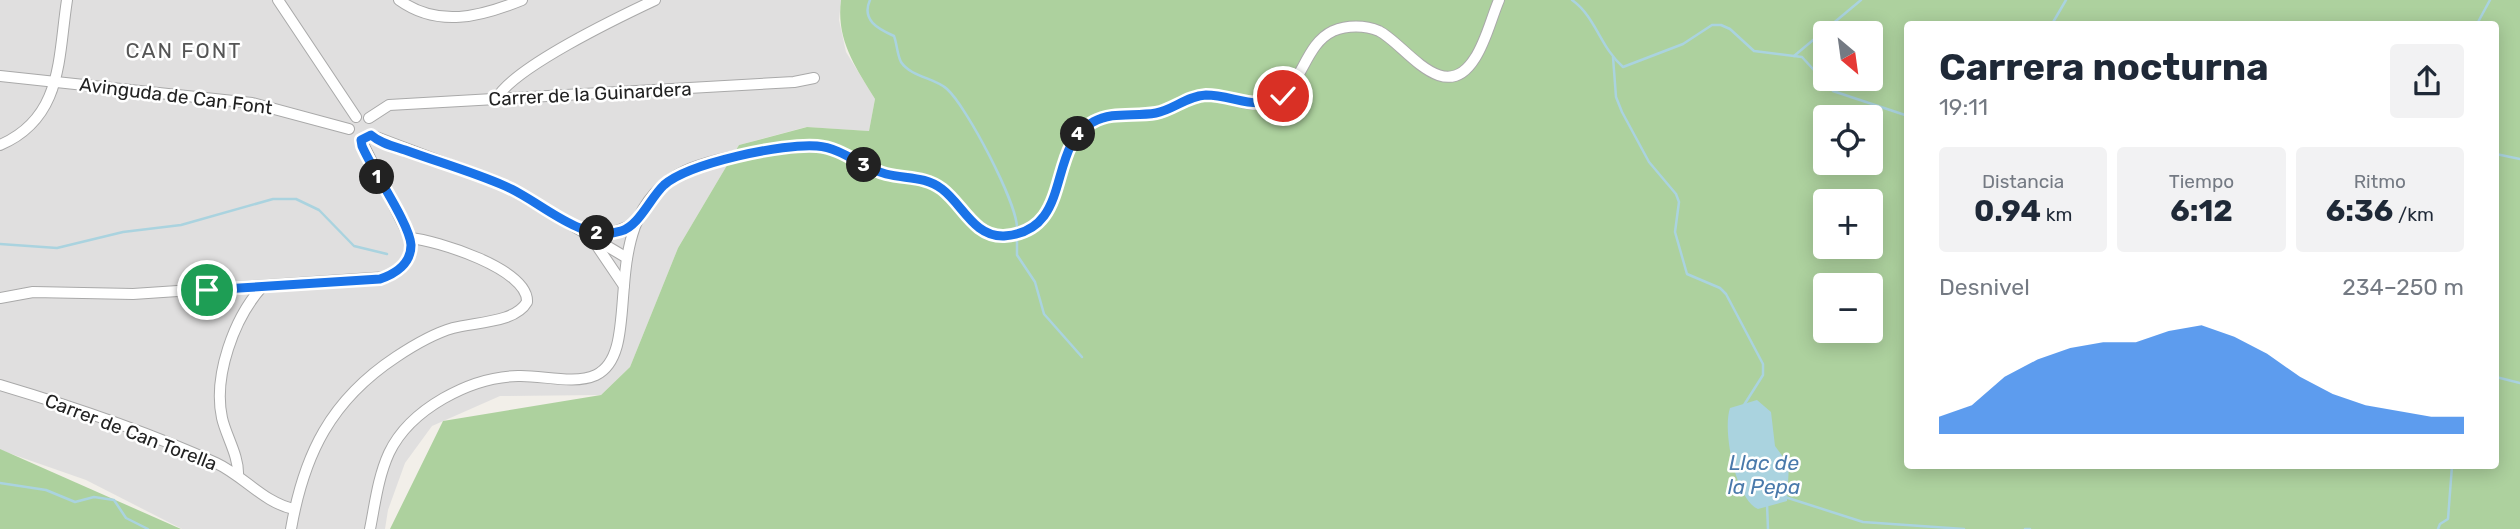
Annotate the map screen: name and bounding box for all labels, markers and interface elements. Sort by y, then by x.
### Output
north arrow [1813,21,1883,91]
map controls [1813,21,1883,343]
district label: CAN FONT [126,38,242,63]
text: Carrera nocturna [1939,44,2269,90]
button: share [2390,44,2464,118]
pin [1253,66,1313,126]
street label: Avinguda de Can Font [78,73,274,119]
street label: Carrer de la Guinardera [488,77,692,111]
icon: check [1264,77,1302,115]
text: 19:11 [1939,93,1988,121]
button: locate [1813,105,1883,175]
pin: 4 [1060,116,1096,152]
text: 4 [1071,122,1084,145]
pin: 3 [846,148,882,182]
text: 3 [857,153,870,176]
pin: 1 [360,160,394,194]
text: 1 [372,165,381,188]
text: Distancia [1982,170,2064,193]
text: Tiempo [2169,170,2234,193]
text: Ritmo [2354,170,2406,193]
button: + [1813,189,1883,259]
text: 0.94 [1974,193,2041,229]
text: 6:12 [2170,193,2233,229]
text: 6:36 [2326,193,2393,229]
text: km [2041,203,2072,226]
text: /km [2393,203,2434,226]
pin: 2 [580,216,614,250]
text: 2 [590,221,603,244]
pin [177,260,237,320]
icon: arrive [188,271,226,309]
button: − [1813,273,1883,343]
text: Desnivel [1939,273,2030,301]
text: 234–250 m [2342,273,2464,301]
street label: Carrer de Can Torella [42,389,220,475]
water label: Llac de la Pepa [1728,450,1800,499]

